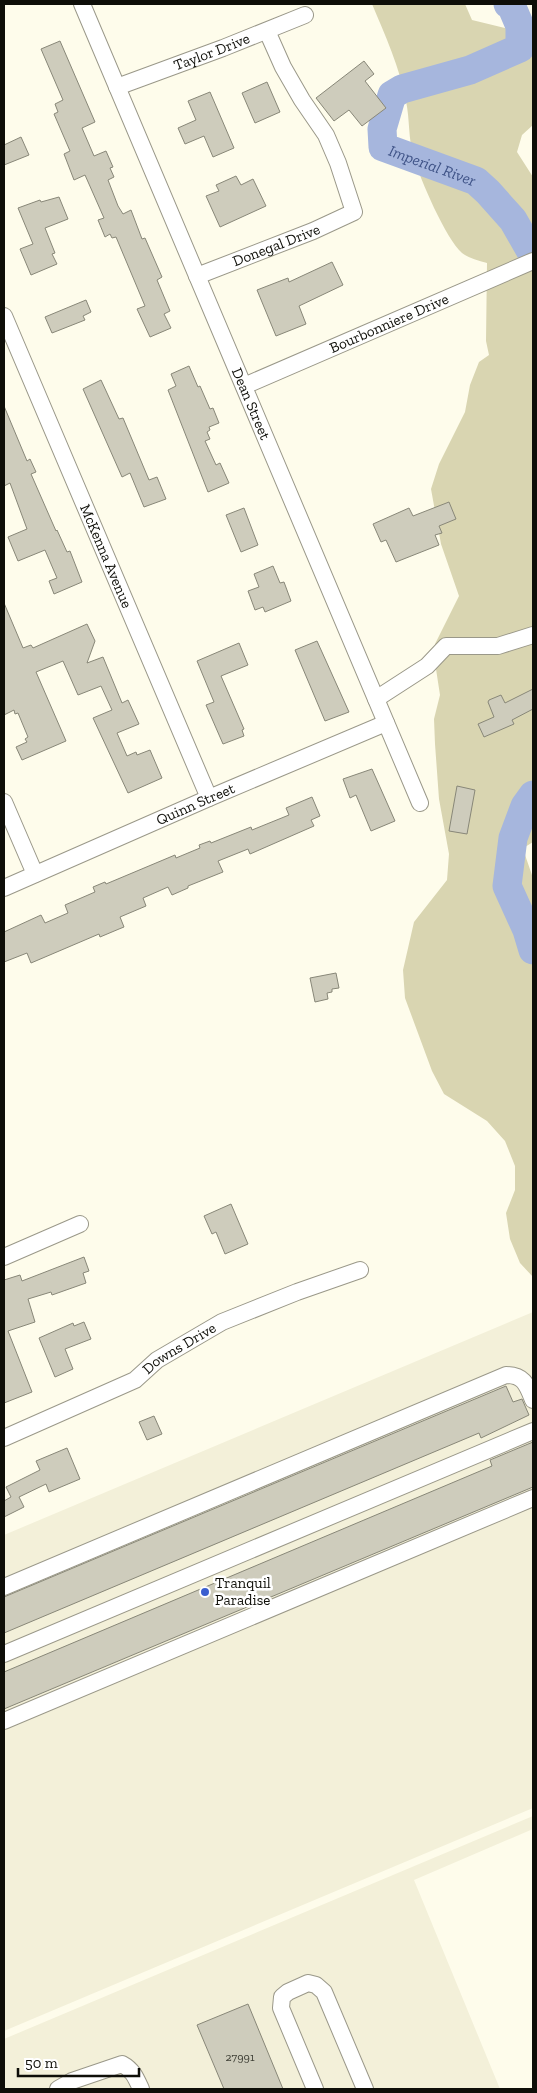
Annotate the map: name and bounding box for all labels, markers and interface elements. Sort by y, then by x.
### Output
street label: Taylor Drive [171,29,252,74]
water label: Imperial River [386,140,479,190]
street label: Donegal Drive [230,220,323,270]
street label: Bourbonniere Drive [327,290,451,357]
street label: Dean Street [228,365,274,443]
street label: McKenna Avenue [76,502,136,611]
street label: Quinn Street [153,779,238,829]
street label: Downs Drive [139,1319,219,1378]
place label: Tranquil Paradise [215,1574,271,1609]
marker: Tranquil Paradise [199,1586,211,1598]
scale bar [18,2046,139,2078]
house number: 27991 [225,2050,255,2064]
text: 50 m [25,2054,58,2072]

